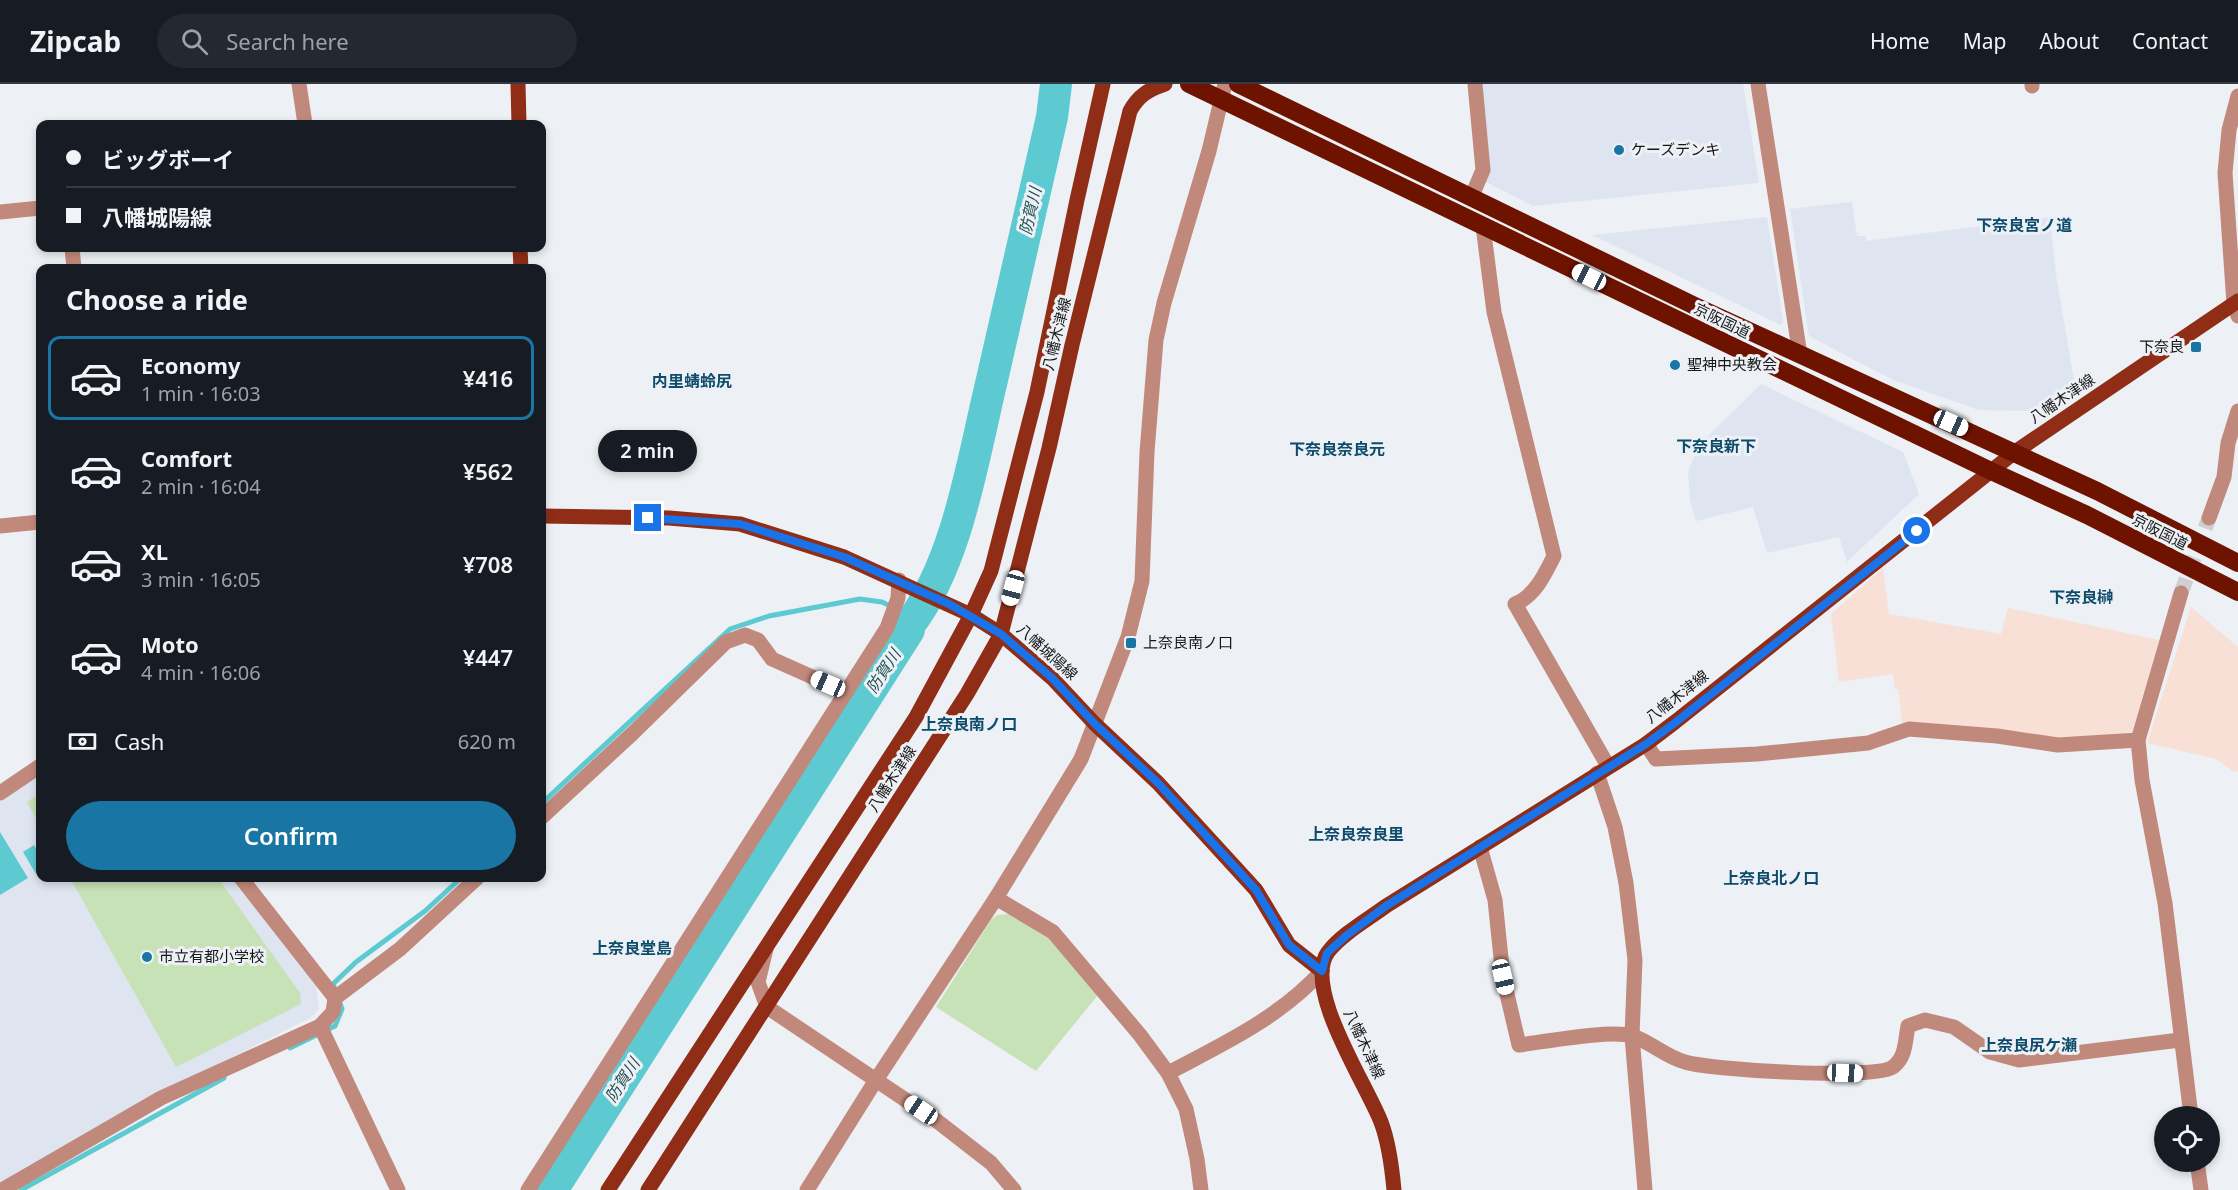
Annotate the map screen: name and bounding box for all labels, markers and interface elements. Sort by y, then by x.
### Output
search box [157,14,577,68]
text: Zipcab [30,22,121,60]
icon: search [178,25,211,58]
text: Search here [226,26,349,56]
text: Home [1870,27,1930,55]
text: Map [1963,27,2006,55]
text: About [2039,27,2099,55]
text: Contact [2132,27,2208,55]
place label: ケーズデンキ [1631,139,1720,159]
marker: ケーズデンキ [1612,143,1626,157]
text: ビッグボーイ [102,144,234,174]
water label: 防賀川 [1014,183,1047,237]
text: 八幡城陽線 [102,202,212,232]
district label: 下奈良宮ノ道 [1976,214,2072,236]
car [1569,261,1609,293]
text: Choose a ride [66,281,248,318]
street label: 八幡木津線 [1037,295,1075,373]
street label: 京阪国道 [1691,298,1754,342]
place label: 下奈良 [2139,336,2184,356]
marker: 下奈良 [2189,340,2203,354]
text: Economy [141,350,240,380]
icon: car [69,351,123,405]
place label: 聖神中央教会 [1687,354,1777,374]
marker: 聖神中央教会 [1668,358,1682,372]
text: ¥416 [463,363,513,393]
street label: 八幡木津線 [2025,369,2098,427]
district label: 内里蜻蛉尻 [652,370,732,392]
text: 1 min · 16:03 [141,380,261,407]
car [1931,407,1971,439]
callout: 2 min [598,431,698,473]
district label: 下奈良新下 [1676,435,1756,457]
text: 2 min [620,437,675,464]
district label: 下奈良奈良元 [1289,438,1385,460]
text: Comfort [141,443,232,473]
icon: car [69,444,123,498]
text: ¥562 [463,456,513,486]
text: 2 min · 16:04 [141,473,261,500]
route end [634,504,661,531]
street label: 京阪国道 [2129,509,2192,554]
route start [1903,517,1930,544]
text: XL [141,536,168,566]
icon: car [69,537,123,591]
text: ¥708 [463,549,513,579]
text: 3 min · 16:05 [141,566,261,593]
car [1000,568,1026,608]
district label: 下奈良榊 [2049,586,2113,608]
street label: 八幡城陽線 [1013,619,1082,684]
text: Moto [141,629,199,659]
icon: car [69,630,123,684]
place label: 上奈良南ノ口 [1143,632,1233,652]
marker: 上奈良南ノ口 [1124,636,1138,650]
text: ¥447 [463,642,513,672]
water label: 防賀川 [861,643,906,697]
text: 4 min · 16:06 [141,659,261,686]
street label: 八幡木津線 [1641,665,1712,727]
car [808,668,848,700]
district label: 上奈良南ノ口 [921,713,1017,735]
icon: cash [66,725,99,758]
text: Cash [114,726,164,756]
text: 620 m [458,728,516,755]
street label: 八幡木津線 [862,742,920,815]
button: Confirm [66,801,516,870]
district label: 上奈良奈良里 [1308,823,1404,845]
district label: 上奈良北ノ口 [1723,867,1819,889]
district label: 上奈良堂島 [592,937,672,959]
place label: 市立有都小学校 [159,946,264,966]
marker: 市立有都小学校 [140,950,154,964]
car [1490,957,1516,997]
street label: 八幡木津線 [1340,1005,1390,1082]
district label: 上奈良尻ケ瀬 [1981,1034,2077,1056]
water label: 防賀川 [600,1052,645,1106]
car [1827,1063,1863,1083]
car [901,1092,941,1128]
map controls [2154,1106,2220,1172]
button: locate [2154,1106,2220,1172]

